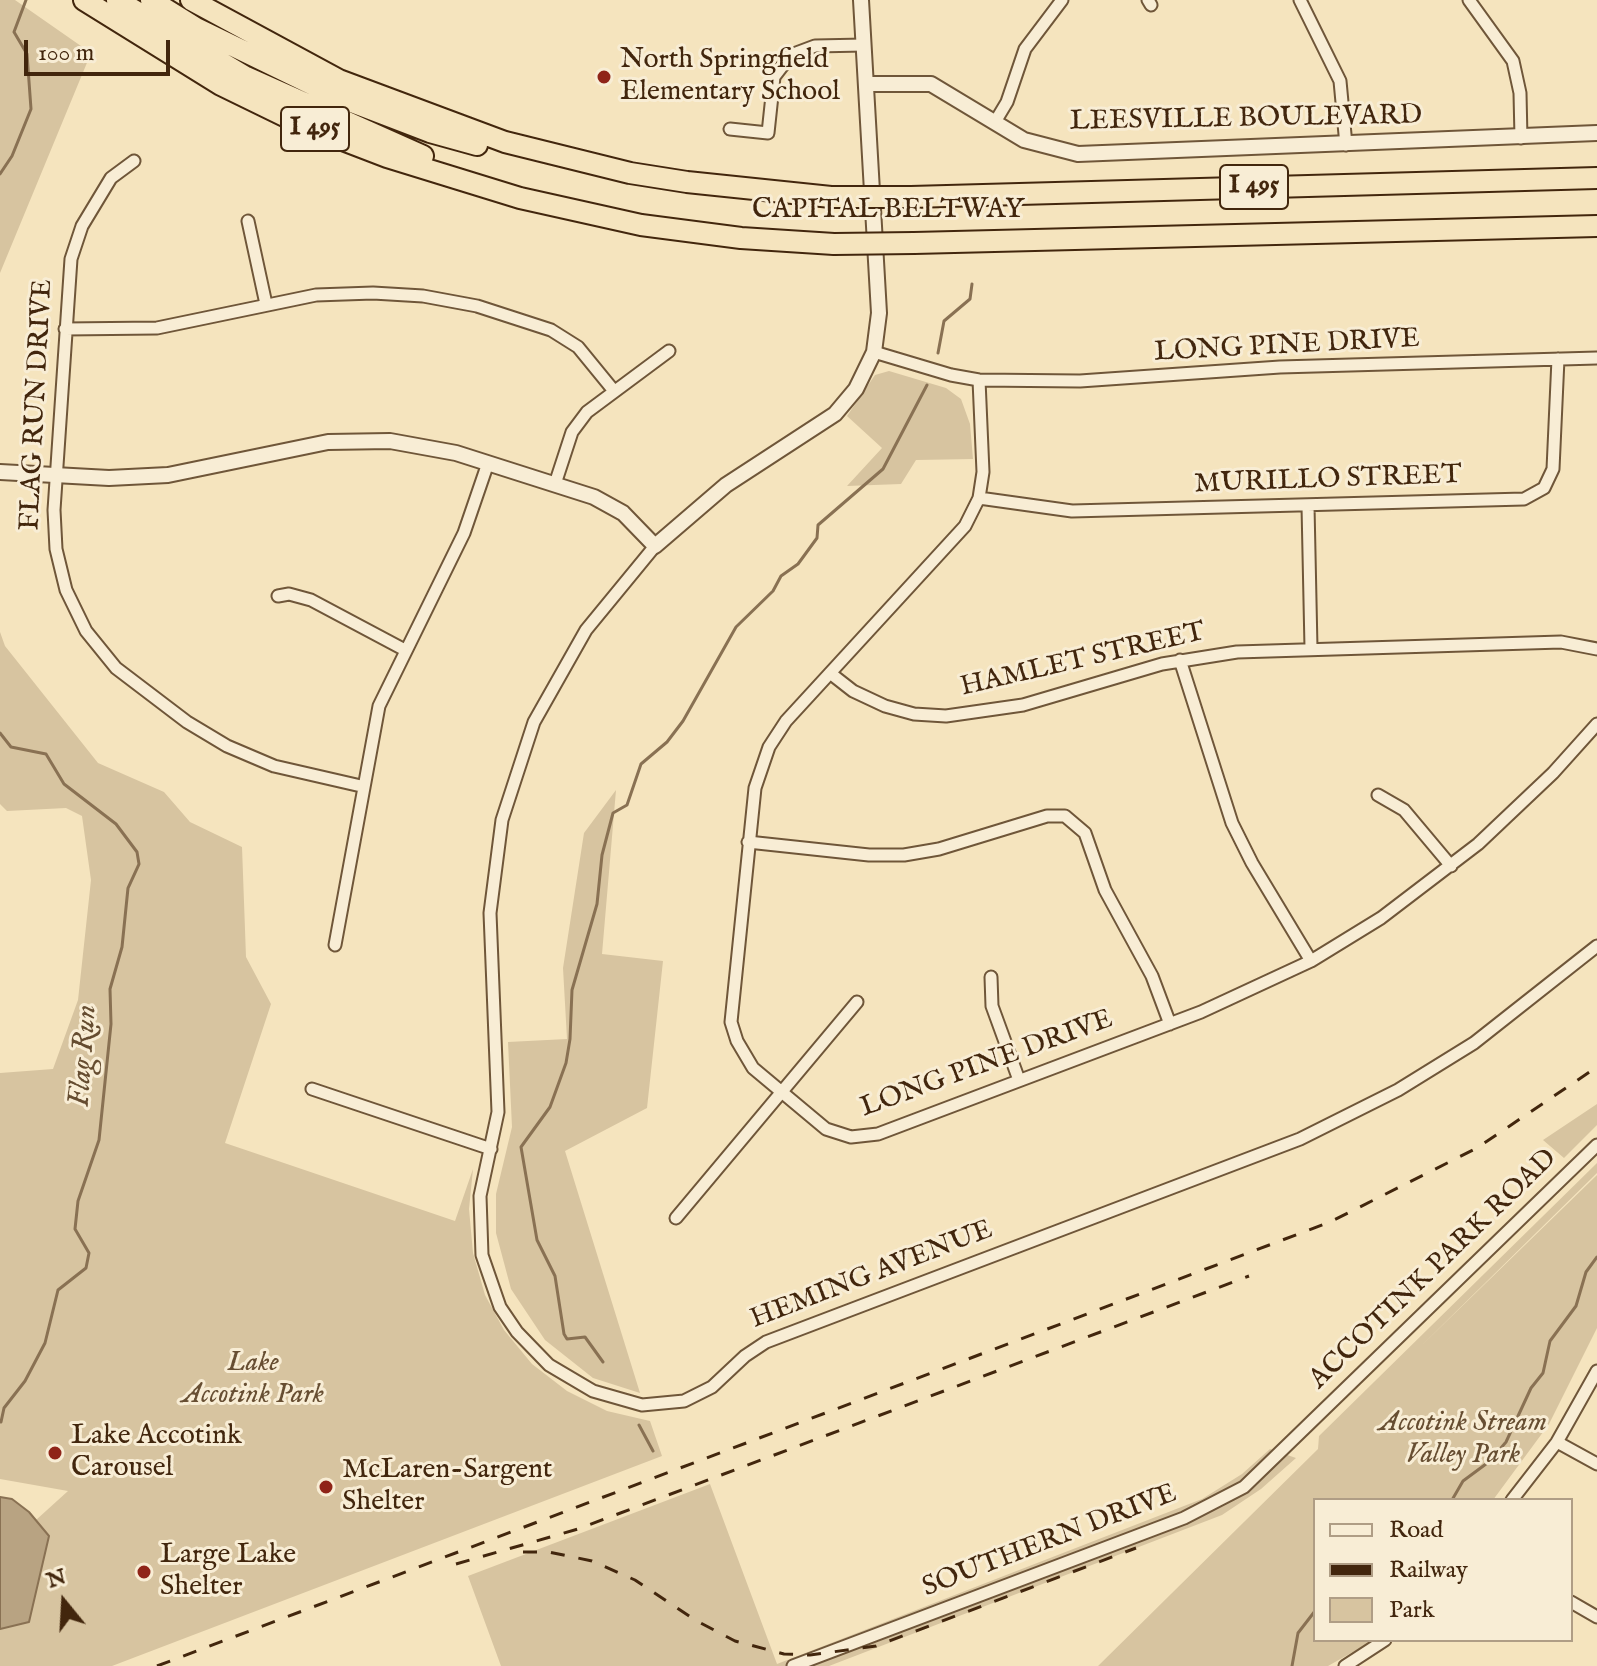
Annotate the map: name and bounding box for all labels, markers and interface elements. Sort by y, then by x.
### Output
scale bar [28,24,174,74]
text: 100 m [38,38,94,69]
place label: North Springfield Elementary School [620,44,840,110]
marker: North Springfield Elementary School [595,68,613,86]
street label: LEESVILLE BOULEVARD [1069,100,1423,140]
road number: I 495 [281,107,349,151]
road number: I 495 [1220,165,1288,209]
street label: CAPITAL BELTWAY [752,194,1024,228]
street label: FLAG RUN DRIVE [15,278,61,532]
street label: LONG PINE DRIVE [1153,323,1421,371]
street label: MURILLO STREET [1194,460,1462,502]
street label: HAMLET STREET [957,616,1209,706]
water label: Flag Run [63,1004,107,1108]
street label: LONG PINE DRIVE [856,1004,1118,1126]
street label: ACCOTINK PARK ROAD [1303,1143,1565,1397]
street label: HEMING AVENUE [746,1214,998,1338]
park label: Lake Accotink Park [182,1347,324,1413]
park label: Accotink Stream Valley Park [1379,1407,1547,1473]
place label: Lake Accotink Carousel [71,1420,242,1486]
marker: Lake Accotink Carousel [46,1444,64,1462]
place label: McLaren-Sargent Shelter [342,1454,552,1520]
marker: McLaren-Sargent Shelter [317,1478,335,1496]
street label: SOUTHERN DRIVE [918,1478,1182,1606]
legend [1313,1498,1573,1642]
text: Road [1389,1515,1443,1546]
place label: Large Lake Shelter [160,1539,296,1605]
text: Railway [1389,1555,1468,1586]
north arrow [24,1562,104,1642]
text: N [43,1563,70,1595]
marker: Large Lake Shelter [135,1563,153,1581]
text: Park [1389,1595,1435,1626]

